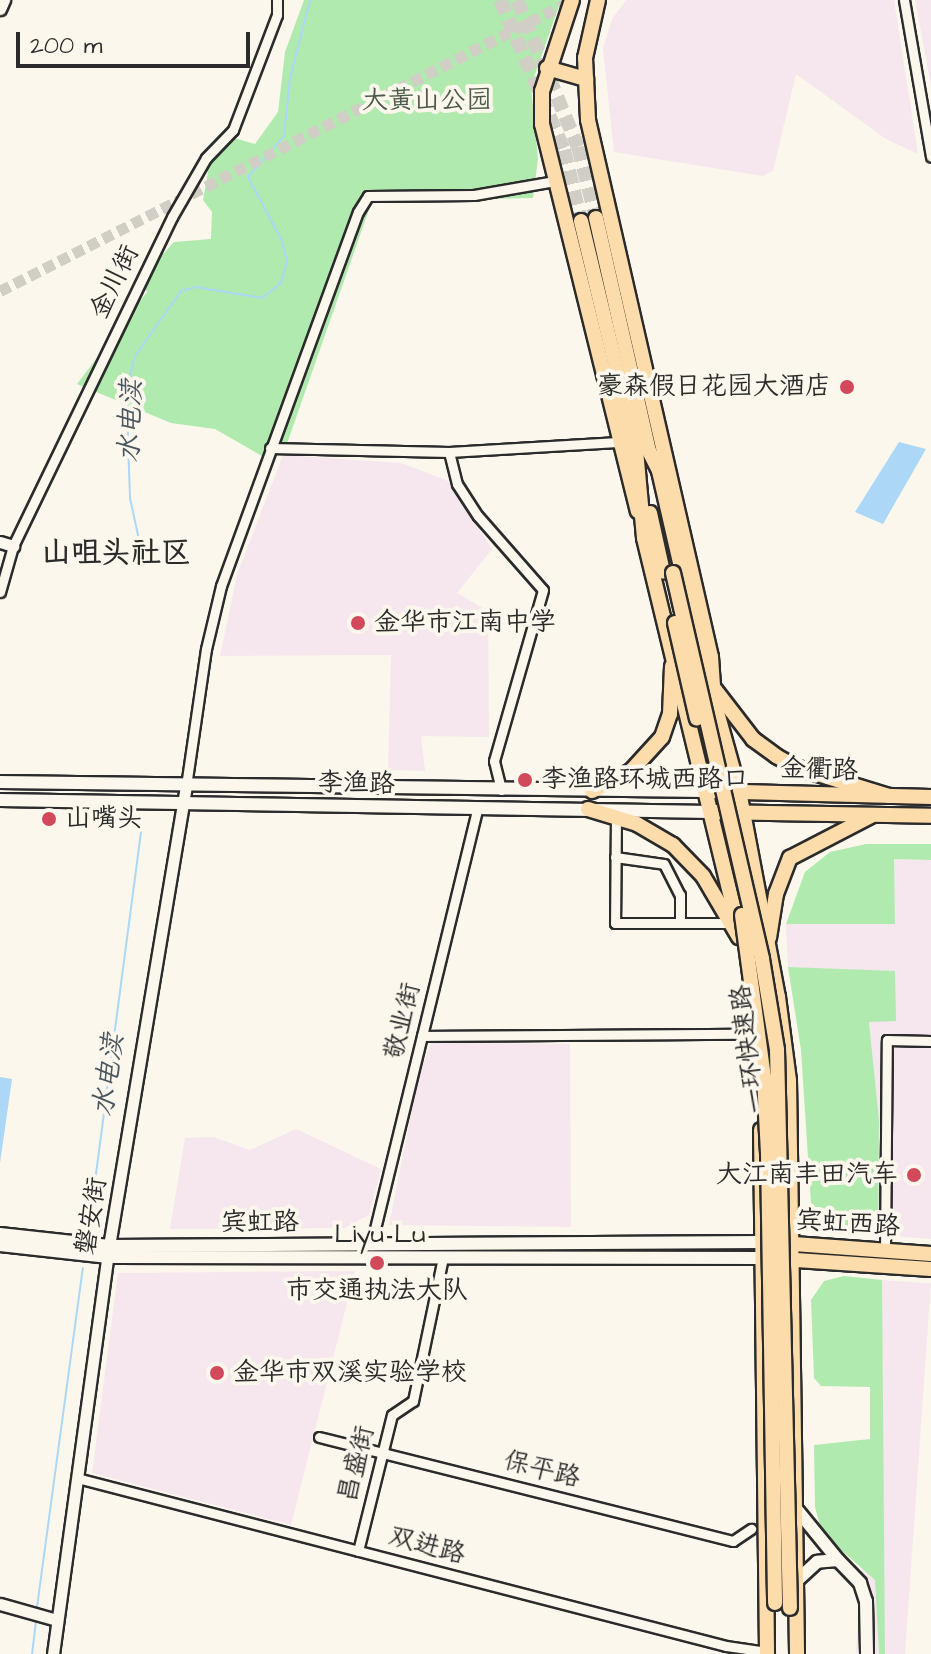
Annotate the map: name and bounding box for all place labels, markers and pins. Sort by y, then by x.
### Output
place label: 豪森假日花园大酒店 [597,371,831,403]
marker: 豪森假日花园大酒店 [838,378,856,396]
place label: 金华市江南中学 [374,607,556,639]
marker: 金华市江南中学 [349,614,367,632]
place label: 李渔路环城西路口 [541,764,749,796]
marker: 李渔路环城西路口 [516,771,534,789]
place label: 山嘴头 [65,803,143,835]
marker: 山嘴头 [40,810,58,828]
place label: 大江南丰田汽车 [716,1159,898,1191]
marker: 大江南丰田汽车 [905,1166,923,1184]
marker: 市交通执法大队 [368,1254,386,1272]
place label: 市交通执法大队 [286,1275,468,1307]
place label: 金华市双溪实验学校 [233,1357,467,1389]
marker: 金华市双溪实验学校 [208,1364,226,1382]

